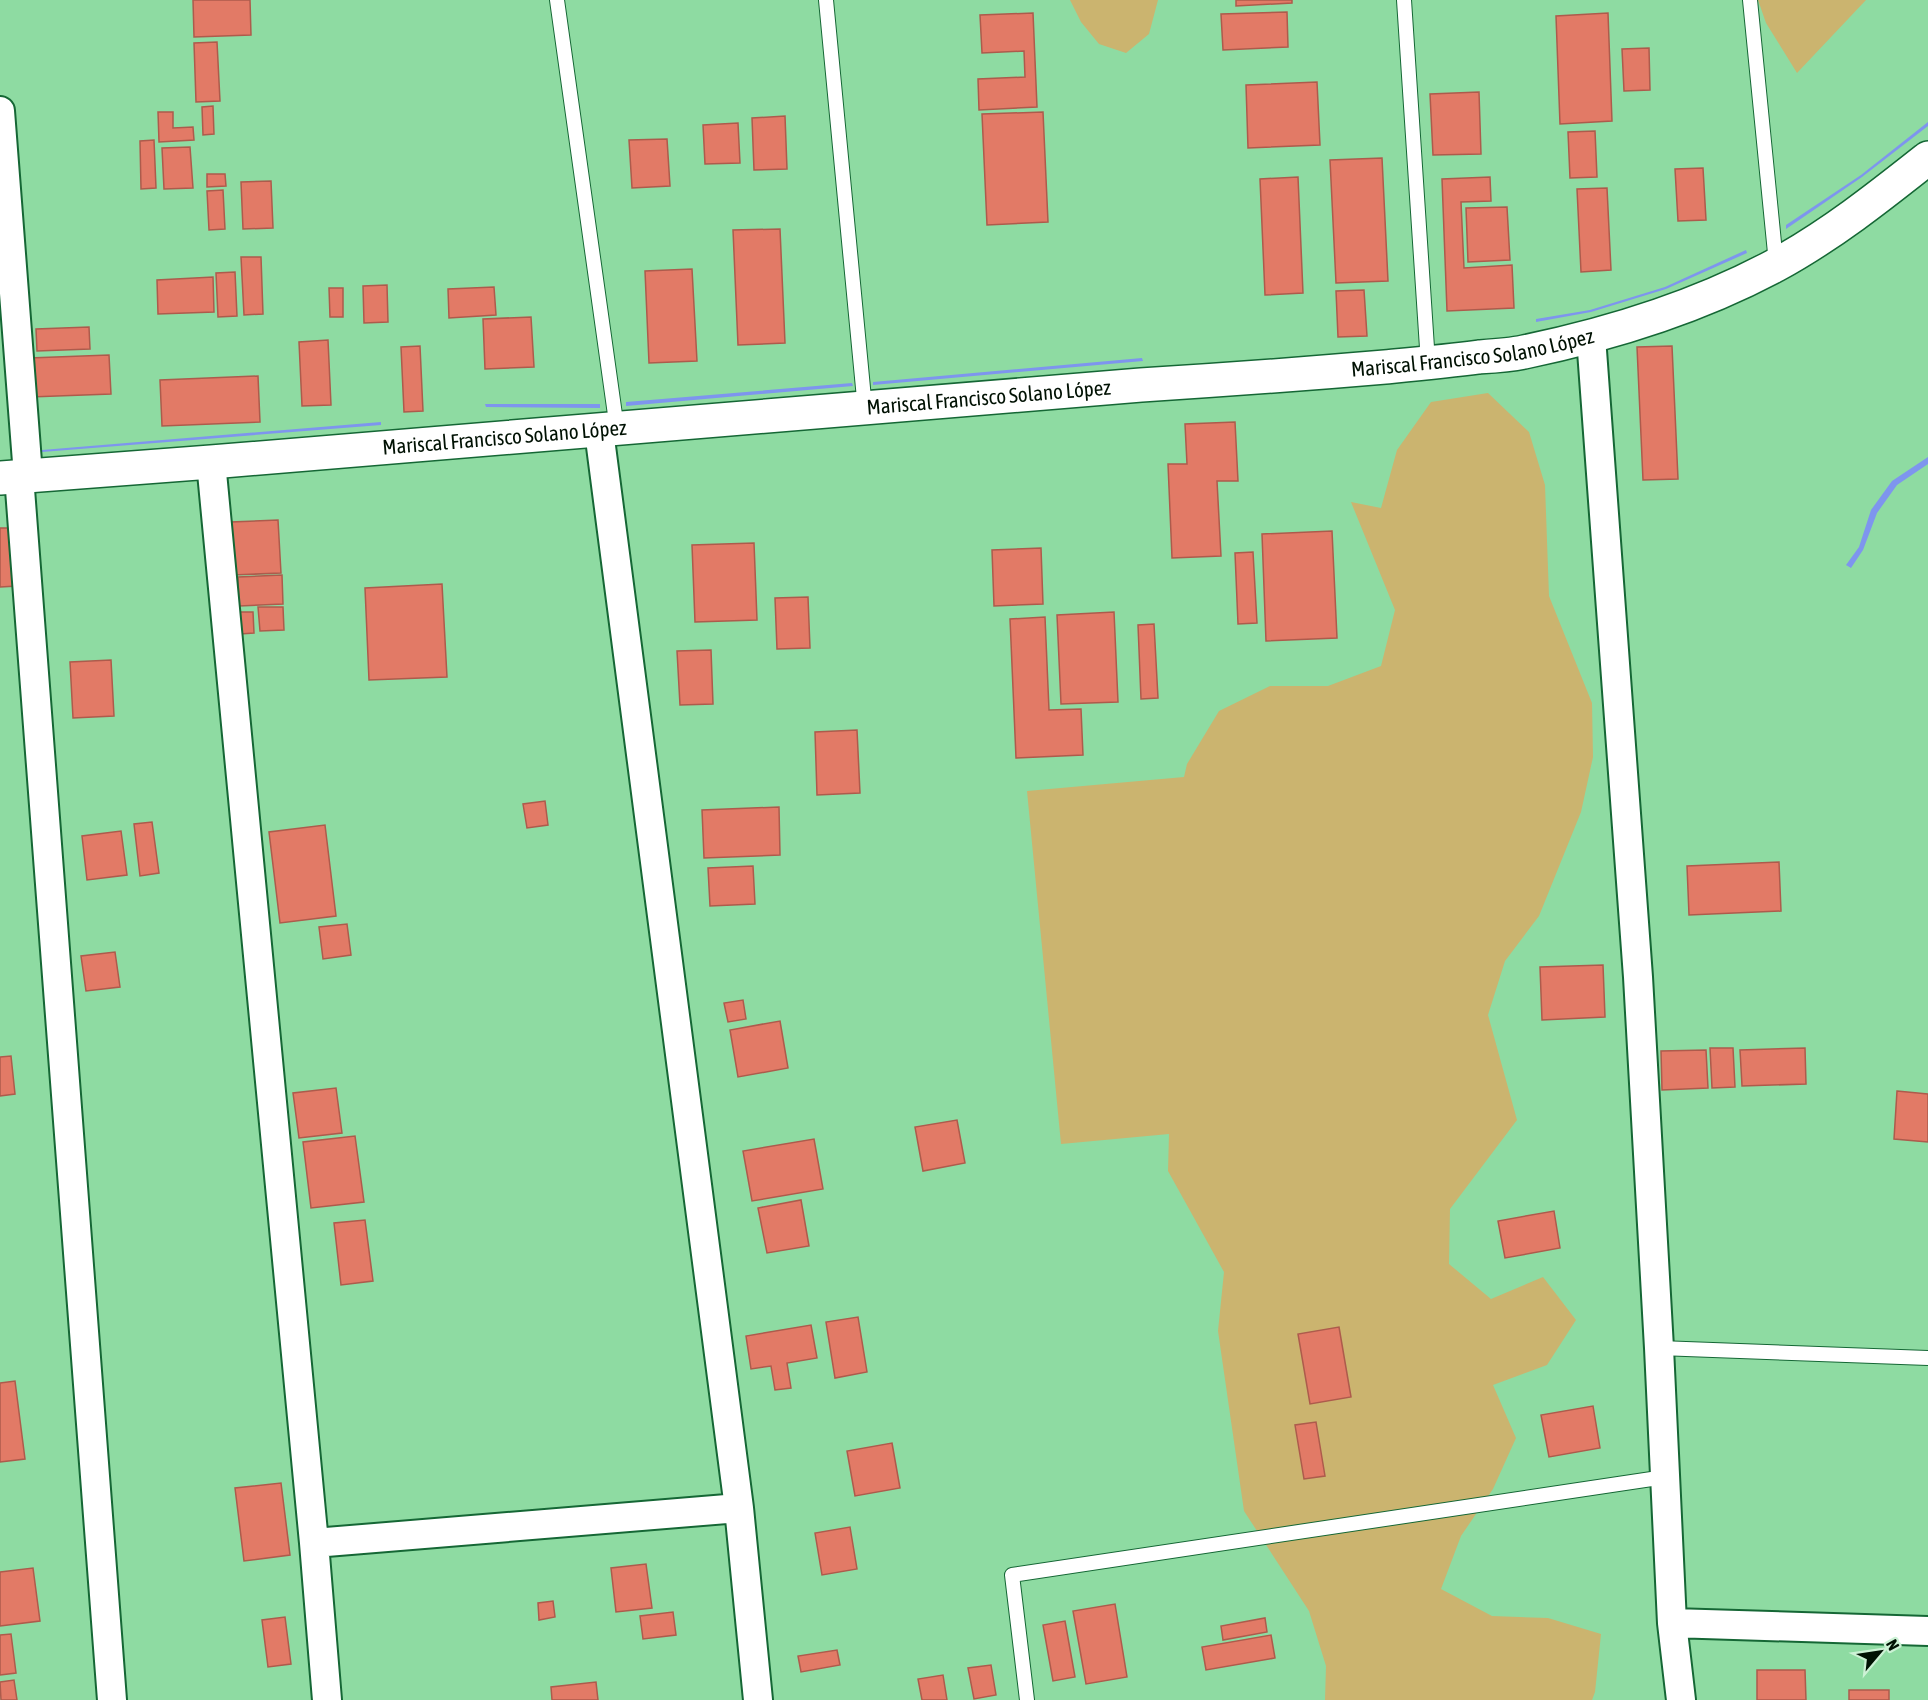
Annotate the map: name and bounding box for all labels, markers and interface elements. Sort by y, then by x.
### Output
street label: Mariscal Francisco Solano López [1350,323,1596,381]
street label: Mariscal Francisco Solano López [866,375,1112,419]
street label: Mariscal Francisco Solano López [381,415,628,459]
north arrow [1850,1622,1910,1682]
text: N [1883,1636,1903,1653]

